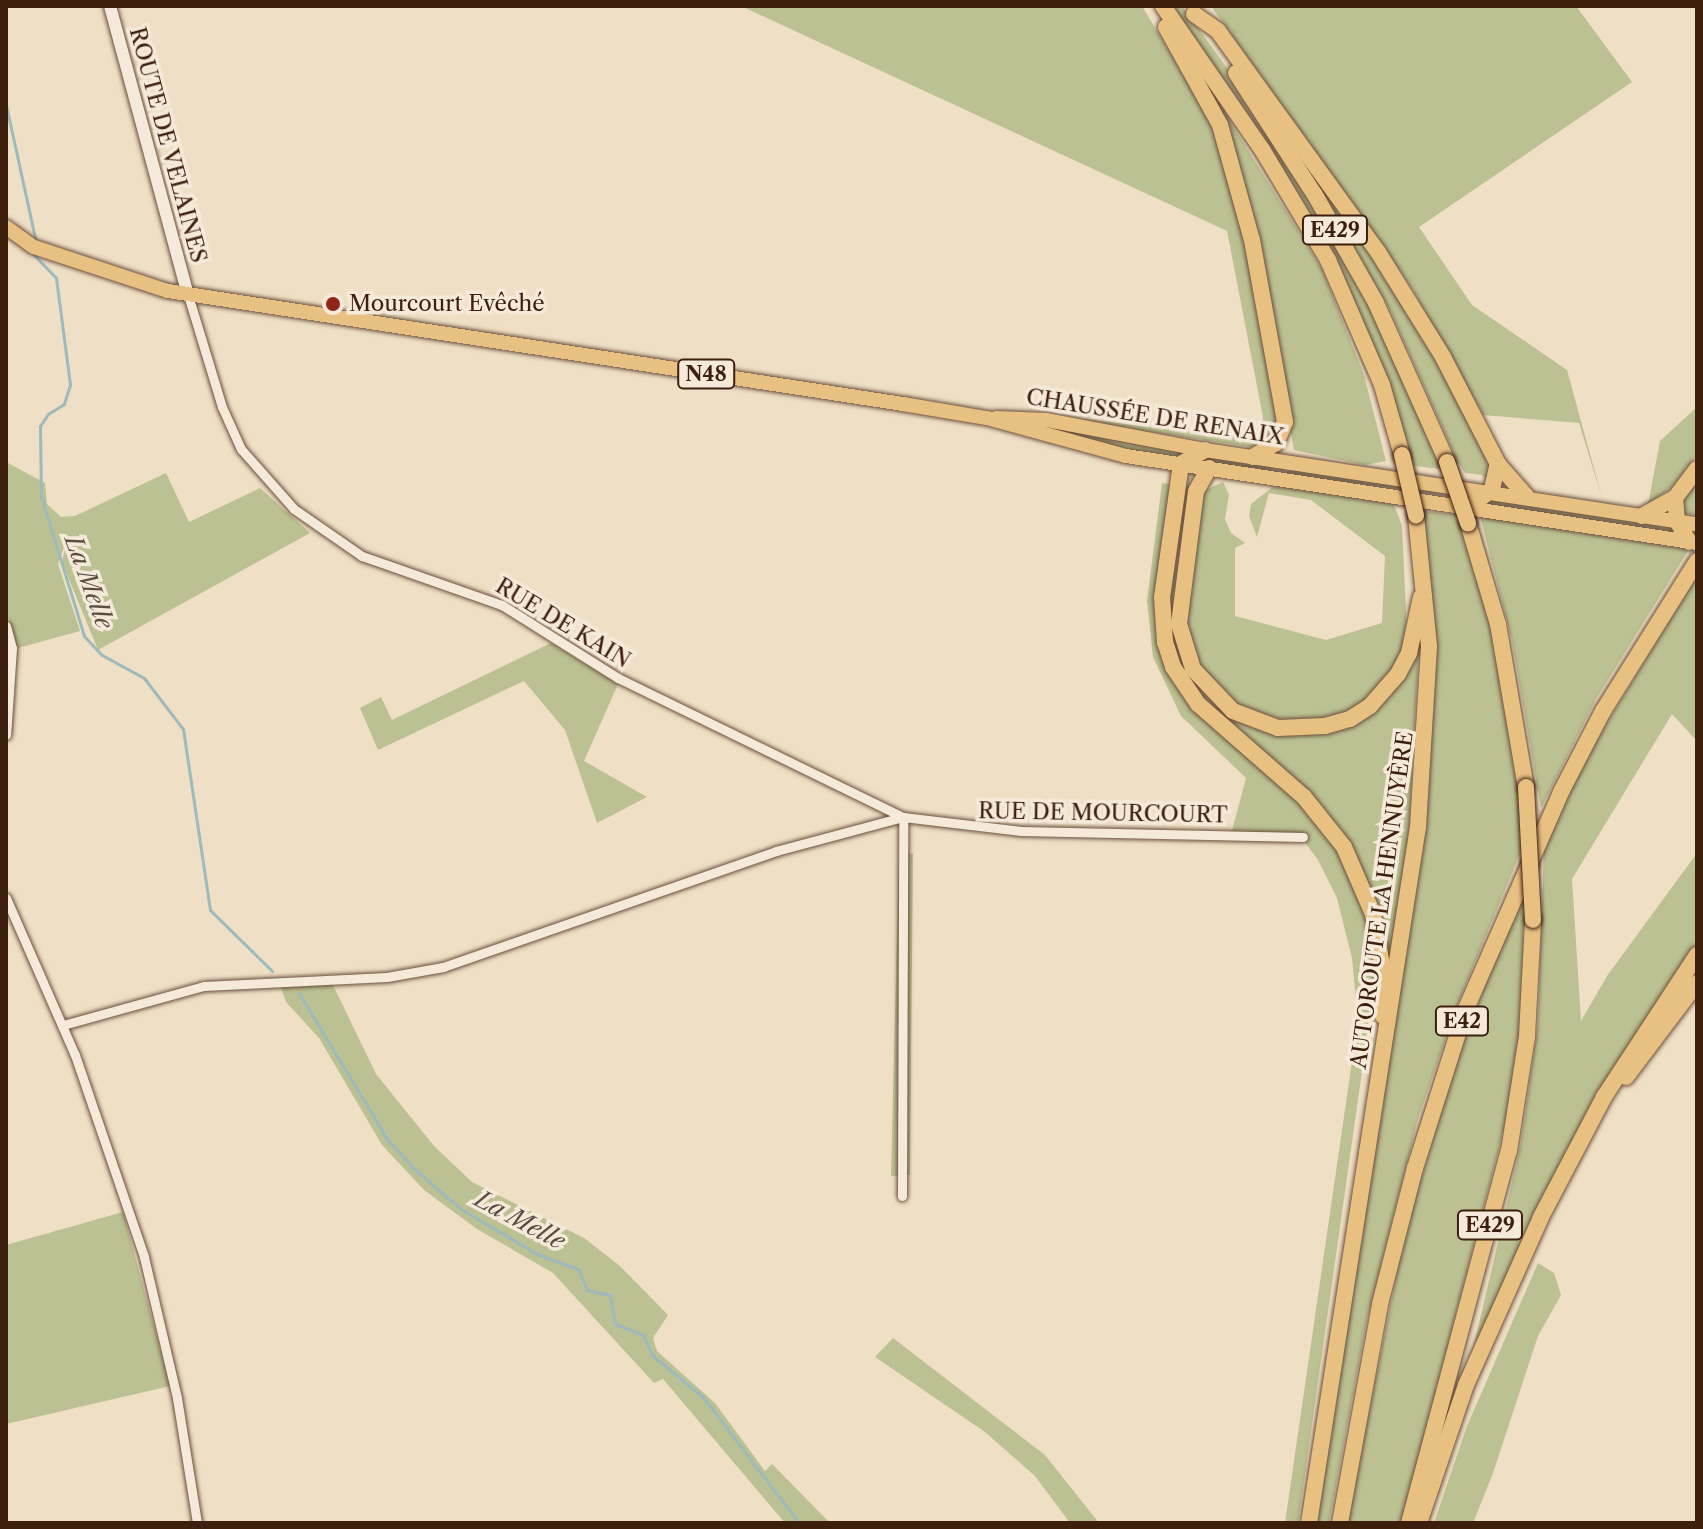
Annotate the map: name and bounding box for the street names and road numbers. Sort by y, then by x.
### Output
street label: ROUTE DE VELAINES [124,24,212,266]
road number: E429 [1301,214,1369,246]
road number: N48 [676,358,736,390]
street label: CHAUSSÉE DE RENAIX [1024,384,1286,450]
street label: RUE DE KAIN [491,572,635,674]
street label: AUTOROUTE LA HENNUYÈRE [1345,729,1419,1071]
street label: RUE DE MOURCOURT [978,798,1228,828]
road number: E42 [1434,1005,1490,1037]
road number: E429 [1456,1209,1524,1241]

